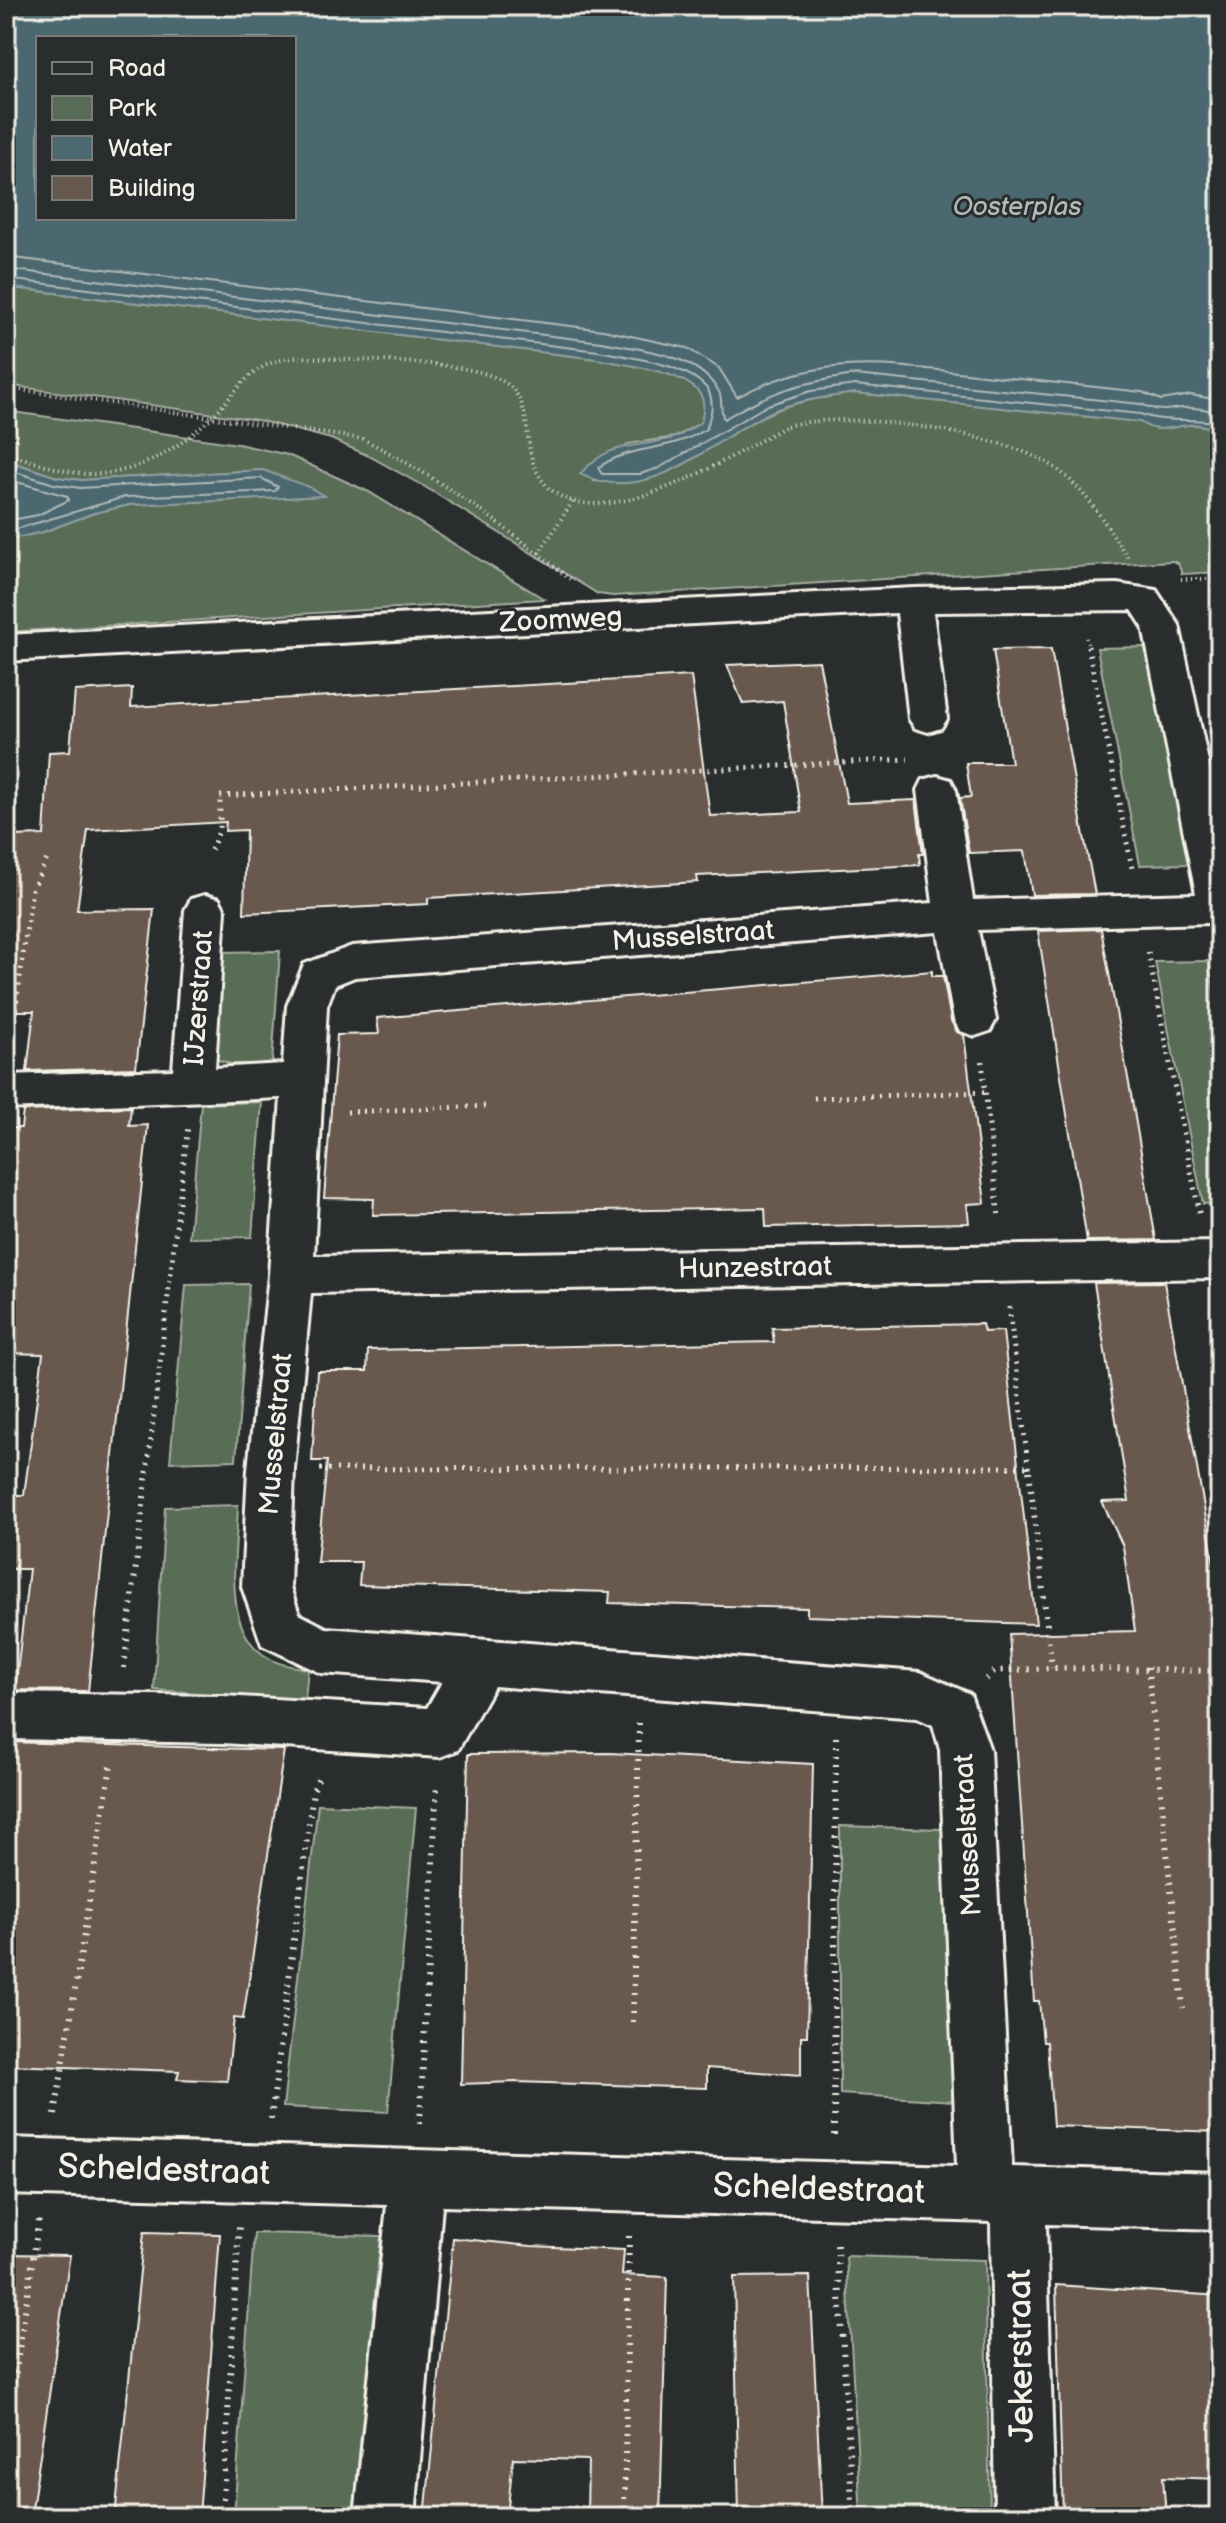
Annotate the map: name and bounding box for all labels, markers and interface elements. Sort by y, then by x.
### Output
legend [36,36,296,220]
text: Road [108,54,166,83]
text: Park [108,94,156,123]
text: Water [108,134,172,163]
text: Building [108,174,195,203]
water label: Oosterplas [953,192,1081,223]
street label: Zoomweg [498,600,623,640]
street label: Musselstraat [611,914,776,958]
street label: IJzerstraat [178,929,220,1067]
street label: Hunzestraat [678,1250,833,1286]
street label: Musselstraat [252,1351,300,1516]
street label: Musselstraat [947,1753,989,1917]
street label: Scheldestraat [57,2146,271,2194]
street label: Scheldestraat [712,2165,926,2213]
street label: Jekerstraat [999,2268,1043,2443]

